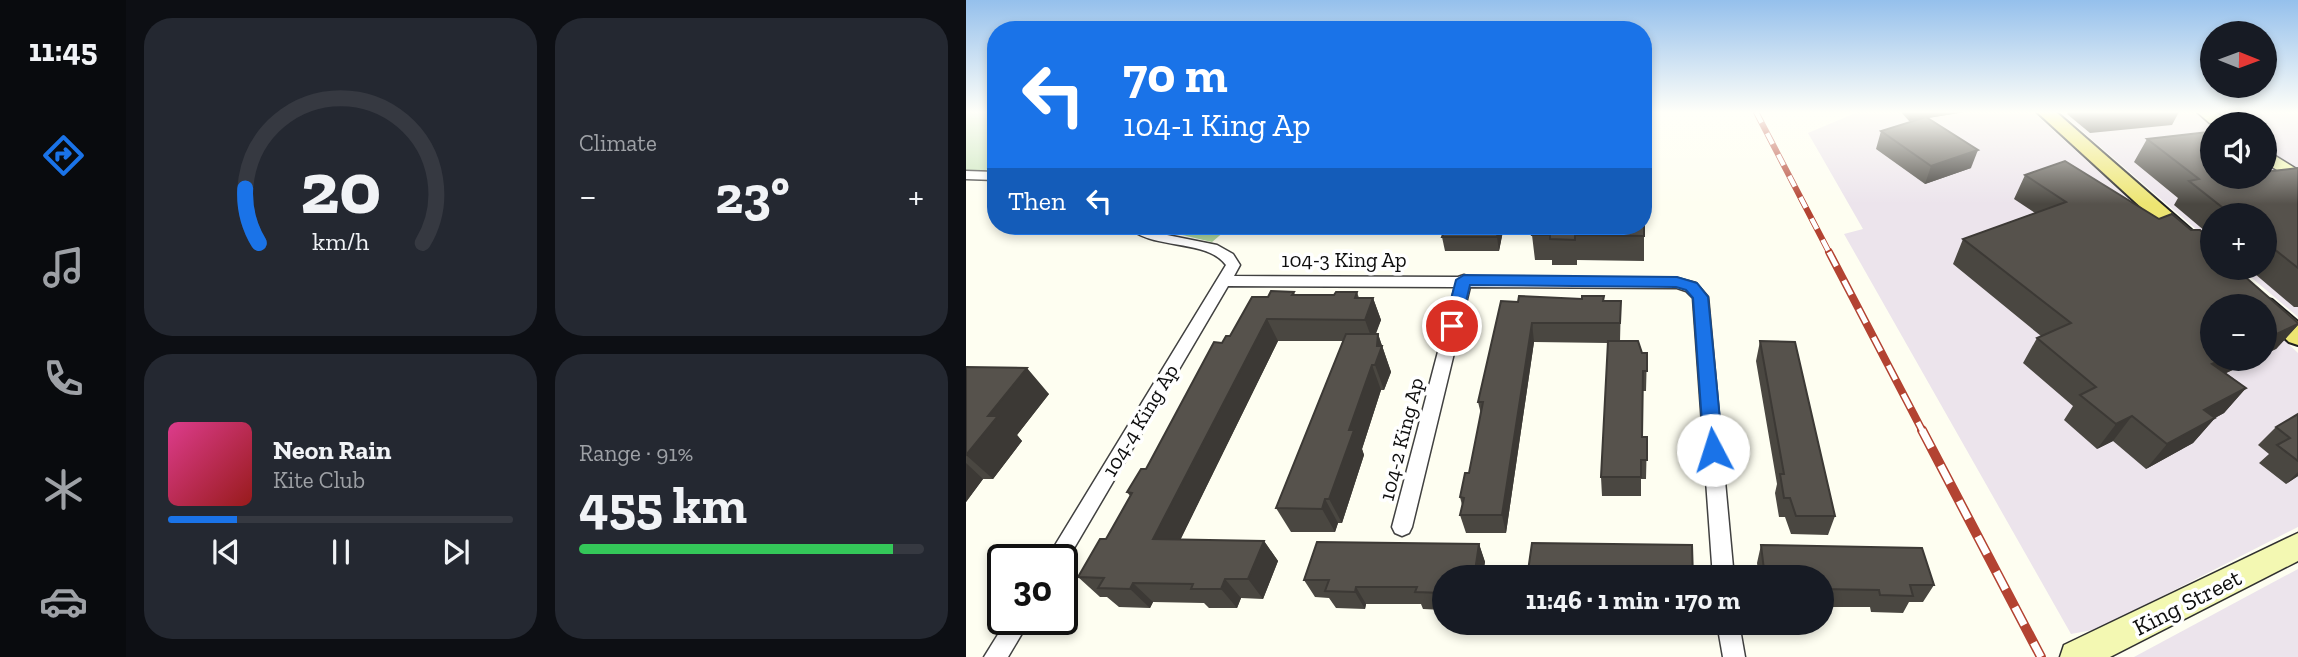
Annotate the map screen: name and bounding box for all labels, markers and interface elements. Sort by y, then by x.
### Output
north arrow [2200,21,2277,98]
map controls [2200,21,2277,371]
text: 11:45 [29,31,97,69]
text: 70 m [1123,46,1228,105]
icon: left [1008,49,1099,140]
text: 104-1 King Ap [1123,106,1311,144]
button: sound [2200,112,2277,189]
text: Climate [579,129,657,157]
icon: directions [39,131,88,180]
text: 20 [300,144,381,232]
text: 23° [715,164,790,226]
text: − [579,173,597,219]
text: + [908,173,924,219]
icon: left [1080,182,1118,220]
text: Then [1008,185,1066,217]
button: + [2200,203,2277,280]
text: km/h [312,226,369,256]
icon: music [39,243,88,292]
street label: 104-3 King Ap [1281,247,1407,272]
button: − [2200,294,2277,371]
pin [1422,296,1482,356]
icon: arrive [1433,307,1471,345]
icon: phone [39,354,88,403]
street label: 104-4 King Ap [1097,359,1183,481]
street label: 104-2 King Ap [1374,375,1428,503]
position arrow [1676,413,1750,487]
text: Neon Rain [273,434,391,466]
text: Range · 91% [579,439,693,467]
icon: climate [39,465,88,514]
text: Kite Club [273,466,365,494]
text: 455 km [579,474,747,536]
icon: previous [207,533,245,571]
icon: pause [322,533,360,571]
icon: next [437,533,475,571]
speed limit sign: 30 [987,544,1078,635]
street label: King Street [2128,562,2246,642]
icon: car [39,577,88,626]
text: 11:46 · 1 min · 170 m [1526,584,1740,616]

